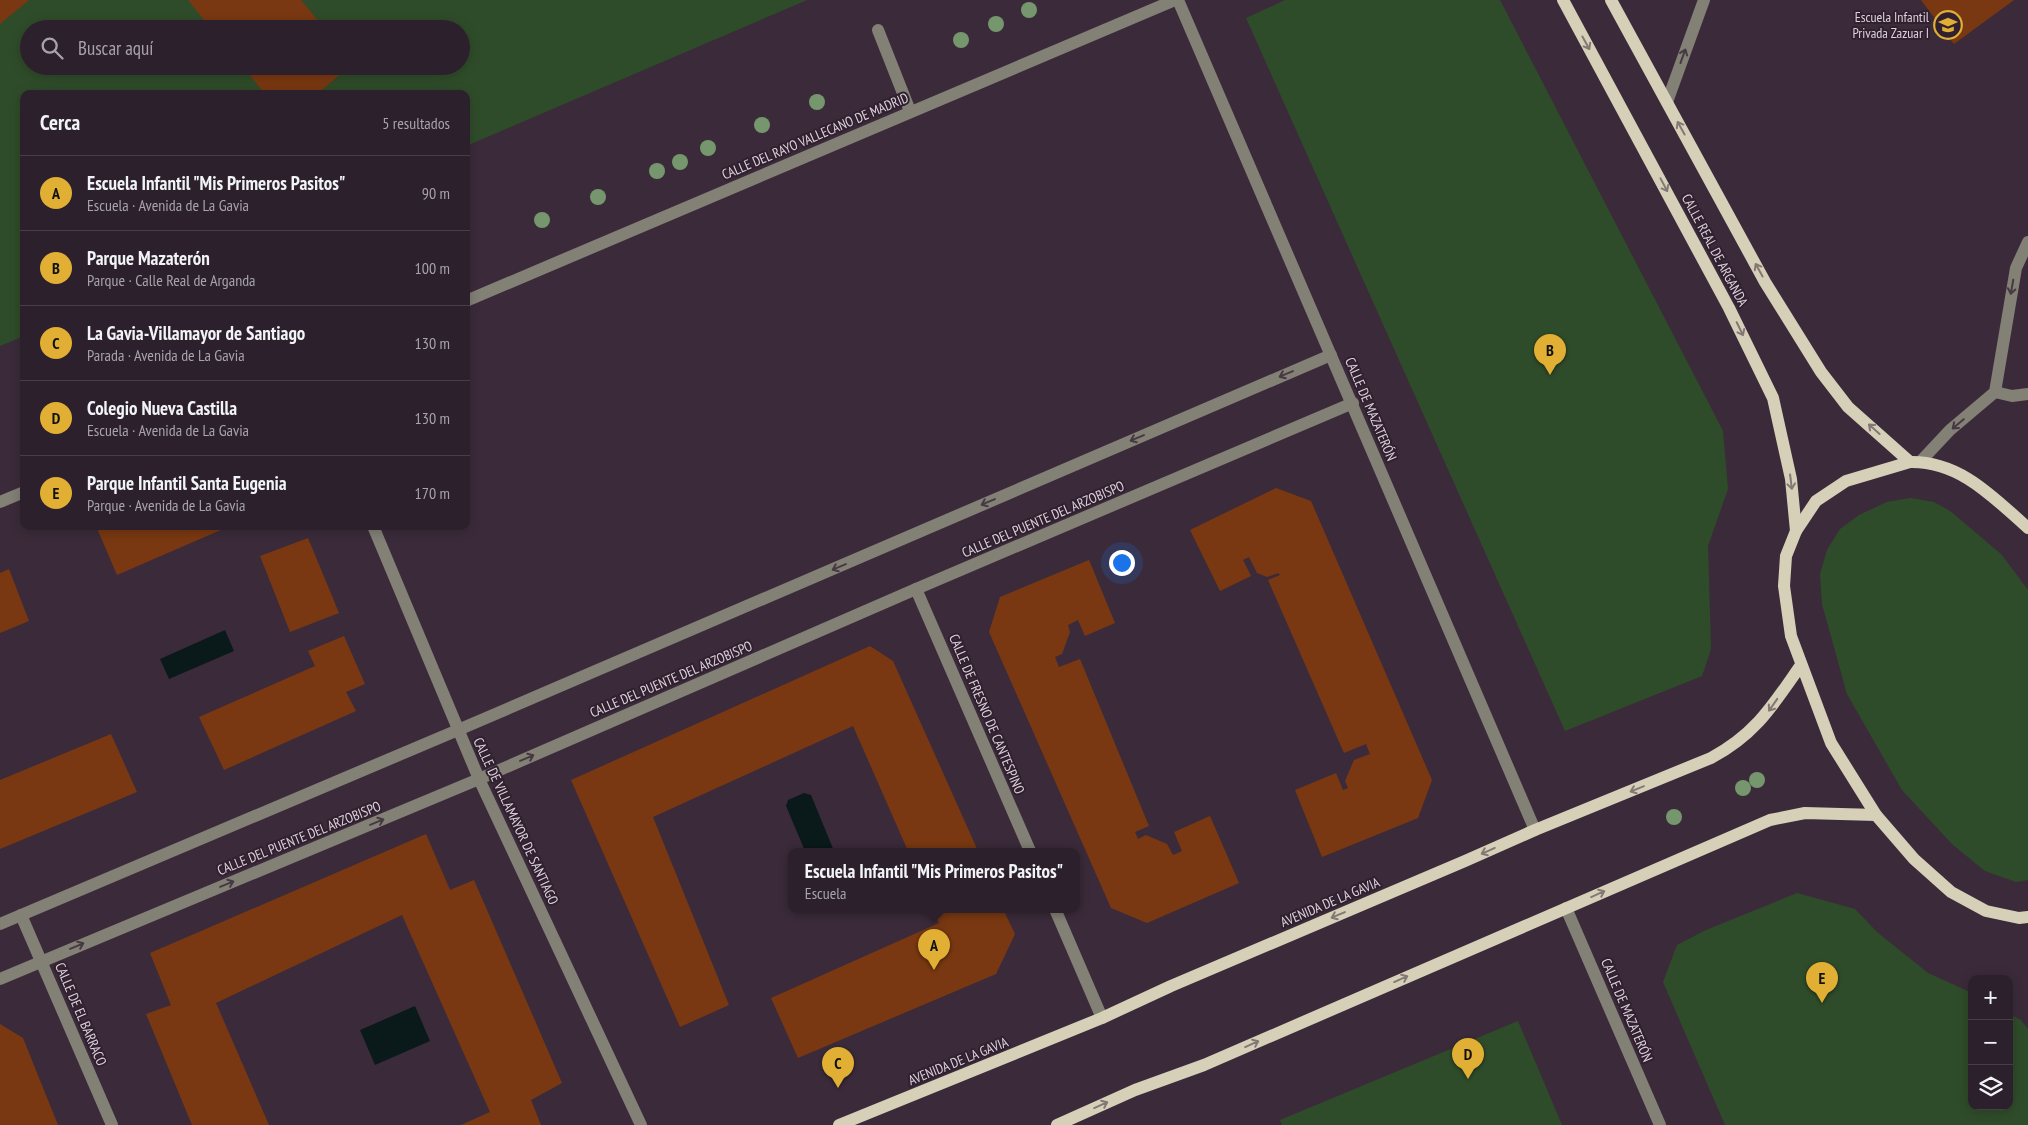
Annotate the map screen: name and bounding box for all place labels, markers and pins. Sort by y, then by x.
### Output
place label: Escuela Infantil Privada Zazuar I [1852,8,1930,42]
school or university icon: Escuela Infantil Privada Zazuar I [1933,10,1963,40]
pin: B [1534,334,1566,375]
pin: A [918,929,950,970]
pin: E [1806,962,1838,1003]
pin: D [1452,1038,1484,1079]
pin: C [822,1047,854,1088]

